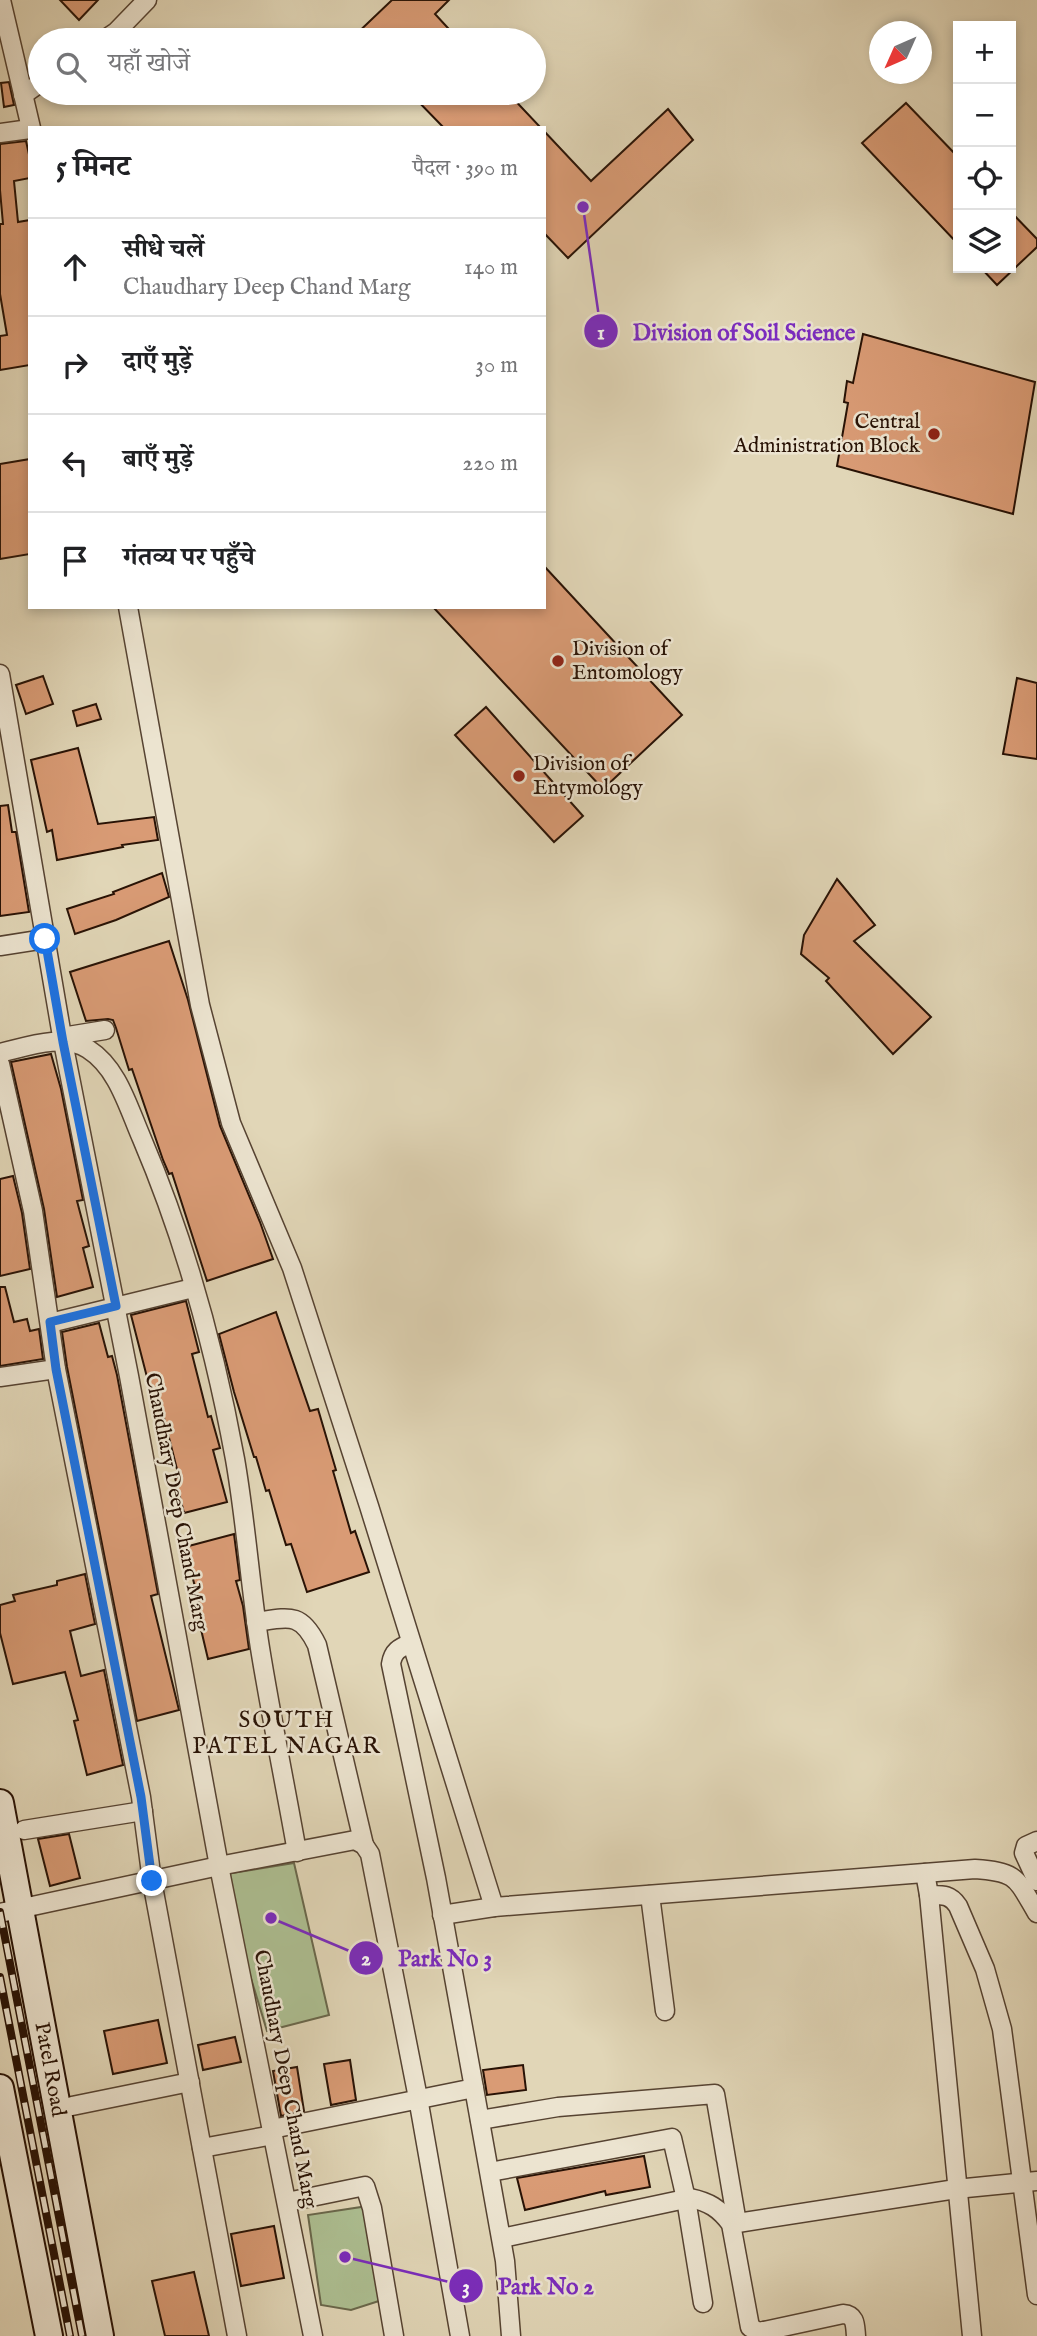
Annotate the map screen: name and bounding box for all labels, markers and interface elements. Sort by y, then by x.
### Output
north arrow [869,21,932,84]
map controls [953,21,1016,273]
button: + [953,21,1016,84]
search box [28,28,546,105]
text: यहाँ खोजें [108,47,190,80]
icon: search [52,48,90,86]
button: − [953,84,1016,147]
button: locate [953,147,1016,210]
text: 5 मिनट [56,149,130,187]
text: पैदल · 390 m [413,154,518,183]
button: layers [953,210,1016,273]
text: सीधे चलें [123,233,204,266]
icon: ahead [56,248,94,286]
text: 140 m [464,253,518,282]
text: Chaudhary Deep Chand Marg [123,273,411,302]
callout: Division of Soil Science [584,309,870,353]
text: Division of Soil Science [633,319,856,348]
text: 1 [597,320,605,347]
text: दाएँ मुड़ें [123,345,192,378]
icon: right [56,346,94,384]
text: 30 m [475,351,518,380]
place label: Central Administration Block [733,409,921,460]
marker: Central Administration Block [926,426,942,442]
text: बाएँ मुड़ें [123,443,193,476]
icon: left [56,444,94,482]
text: 220 m [462,449,518,478]
text: गंतव्य पर पहुँचे [123,541,255,574]
icon: arrive [56,542,94,580]
place label: Division of Entomology [572,636,684,687]
marker: Division of Entomology [550,653,566,669]
place label: Division of Entymology [533,751,644,802]
marker: Division of Entymology [511,768,527,784]
route start [29,923,60,954]
street label: Chaudhary Deep Chand Marg [138,1371,214,1634]
district label: SOUTH PATEL NAGAR [192,1706,382,1761]
route end [136,1865,167,1896]
callout: Park No 3 [349,1936,506,1980]
text: Park No 3 [398,1945,492,1974]
text: 2 [361,1946,371,1973]
street label: Chaudhary Deep Chand Marg [247,1948,323,2211]
street label: Patel Road [28,2020,72,2120]
callout: Park No 2 [449,2264,608,2308]
text: Park No 2 [498,2273,594,2302]
text: 3 [462,2274,470,2301]

